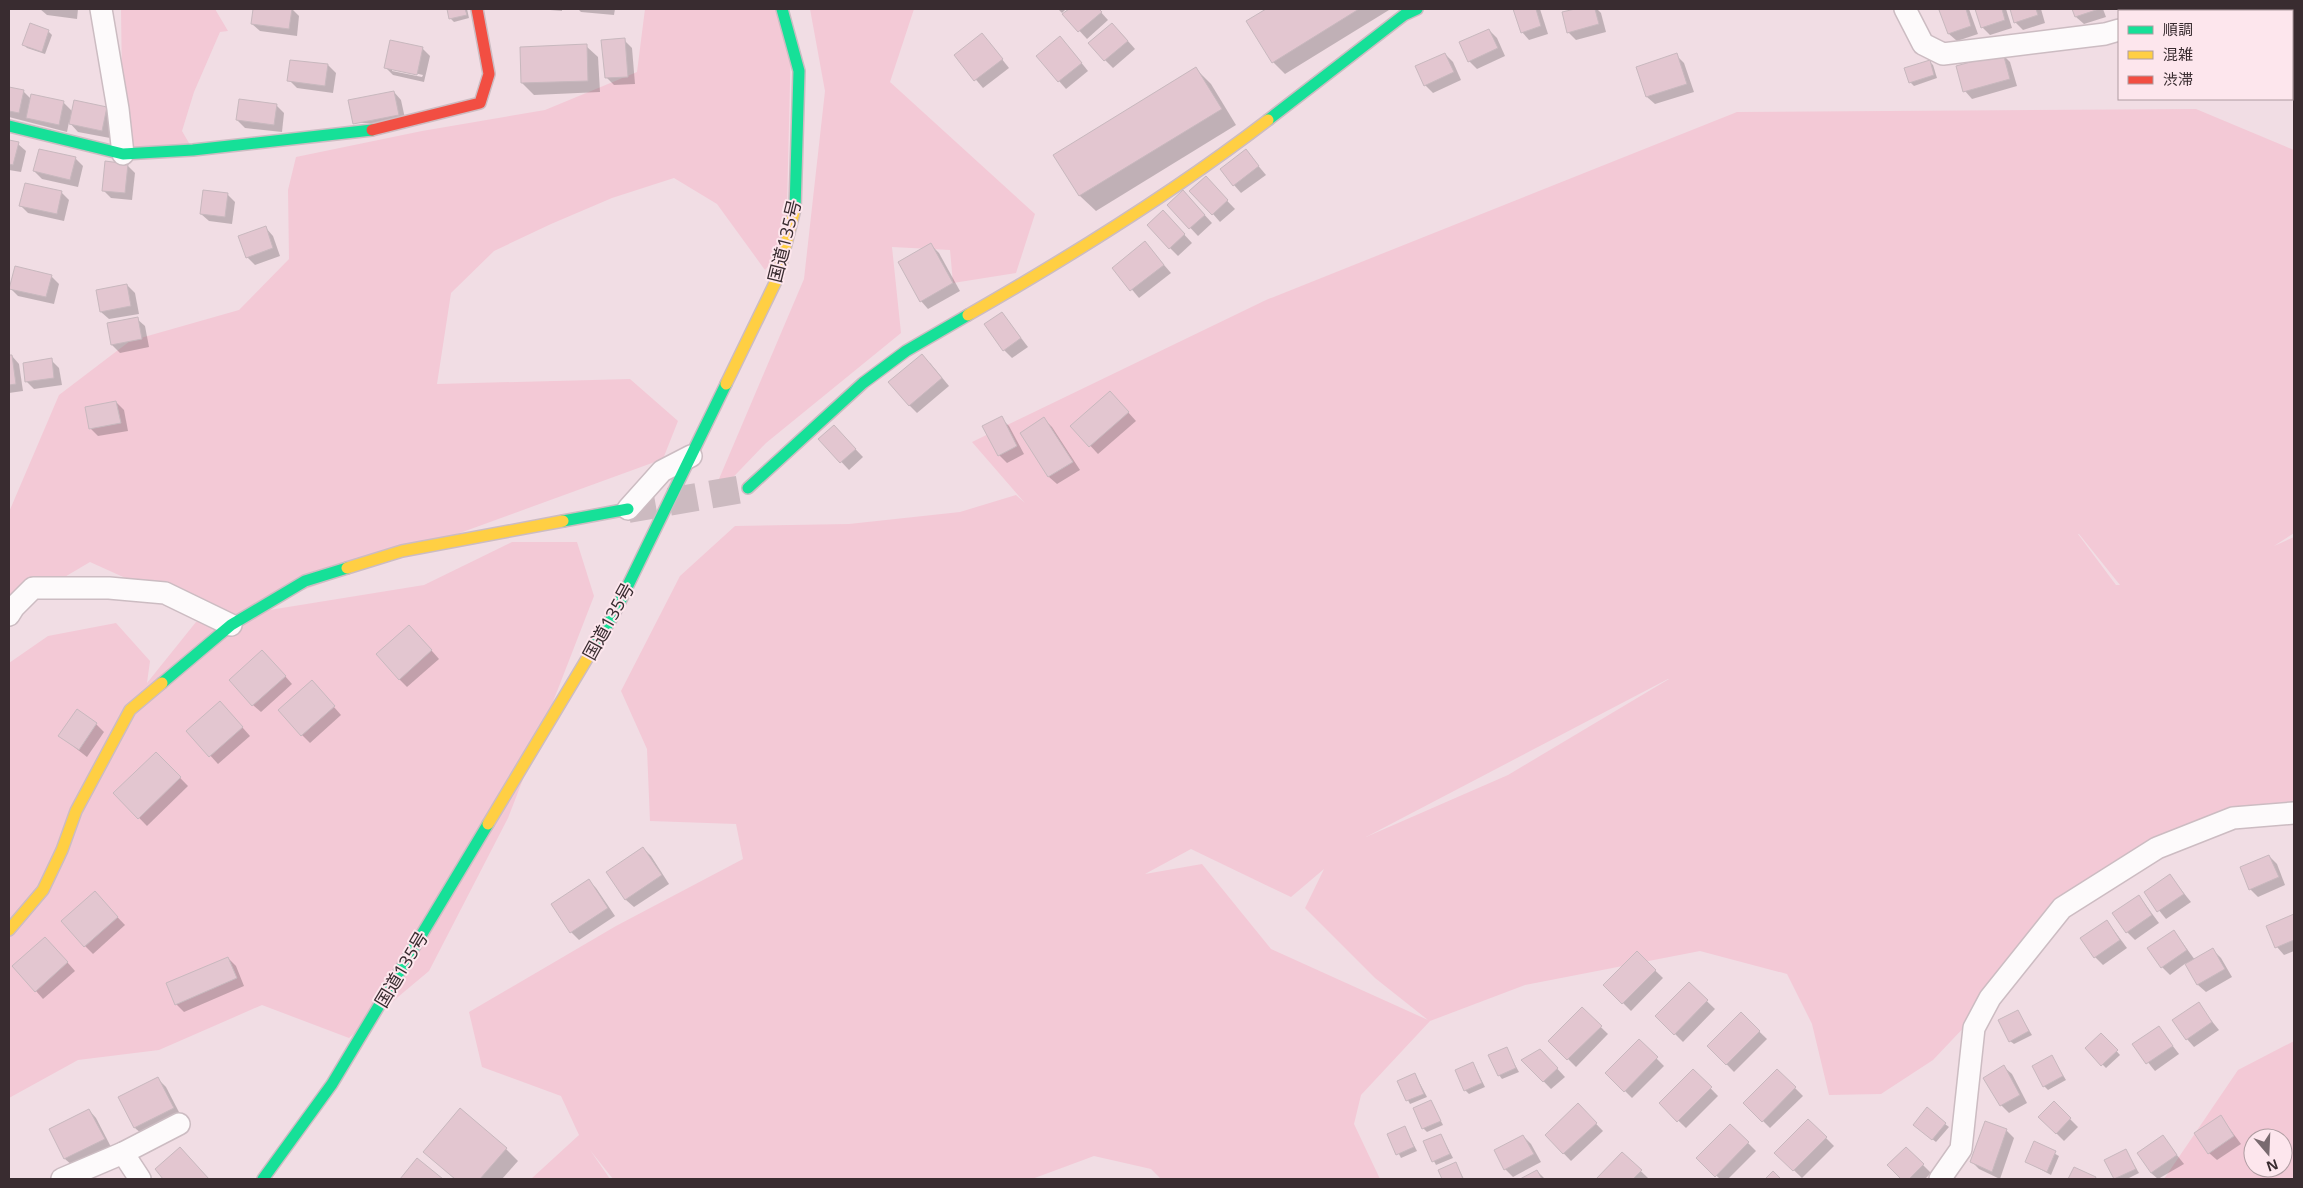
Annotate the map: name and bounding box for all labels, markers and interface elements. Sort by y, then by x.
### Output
legend [2118,10,2293,100]
text: 順調 [2163,19,2193,39]
text: 混雑 [2163,44,2193,64]
text: 渋滞 [2163,69,2193,89]
street label: 国道135号 [762,197,806,285]
street label: 国道135号 [577,578,639,664]
street label: 国道135号 [369,926,433,1012]
north arrow [2243,1128,2293,1178]
text: N [2264,1155,2281,1177]

